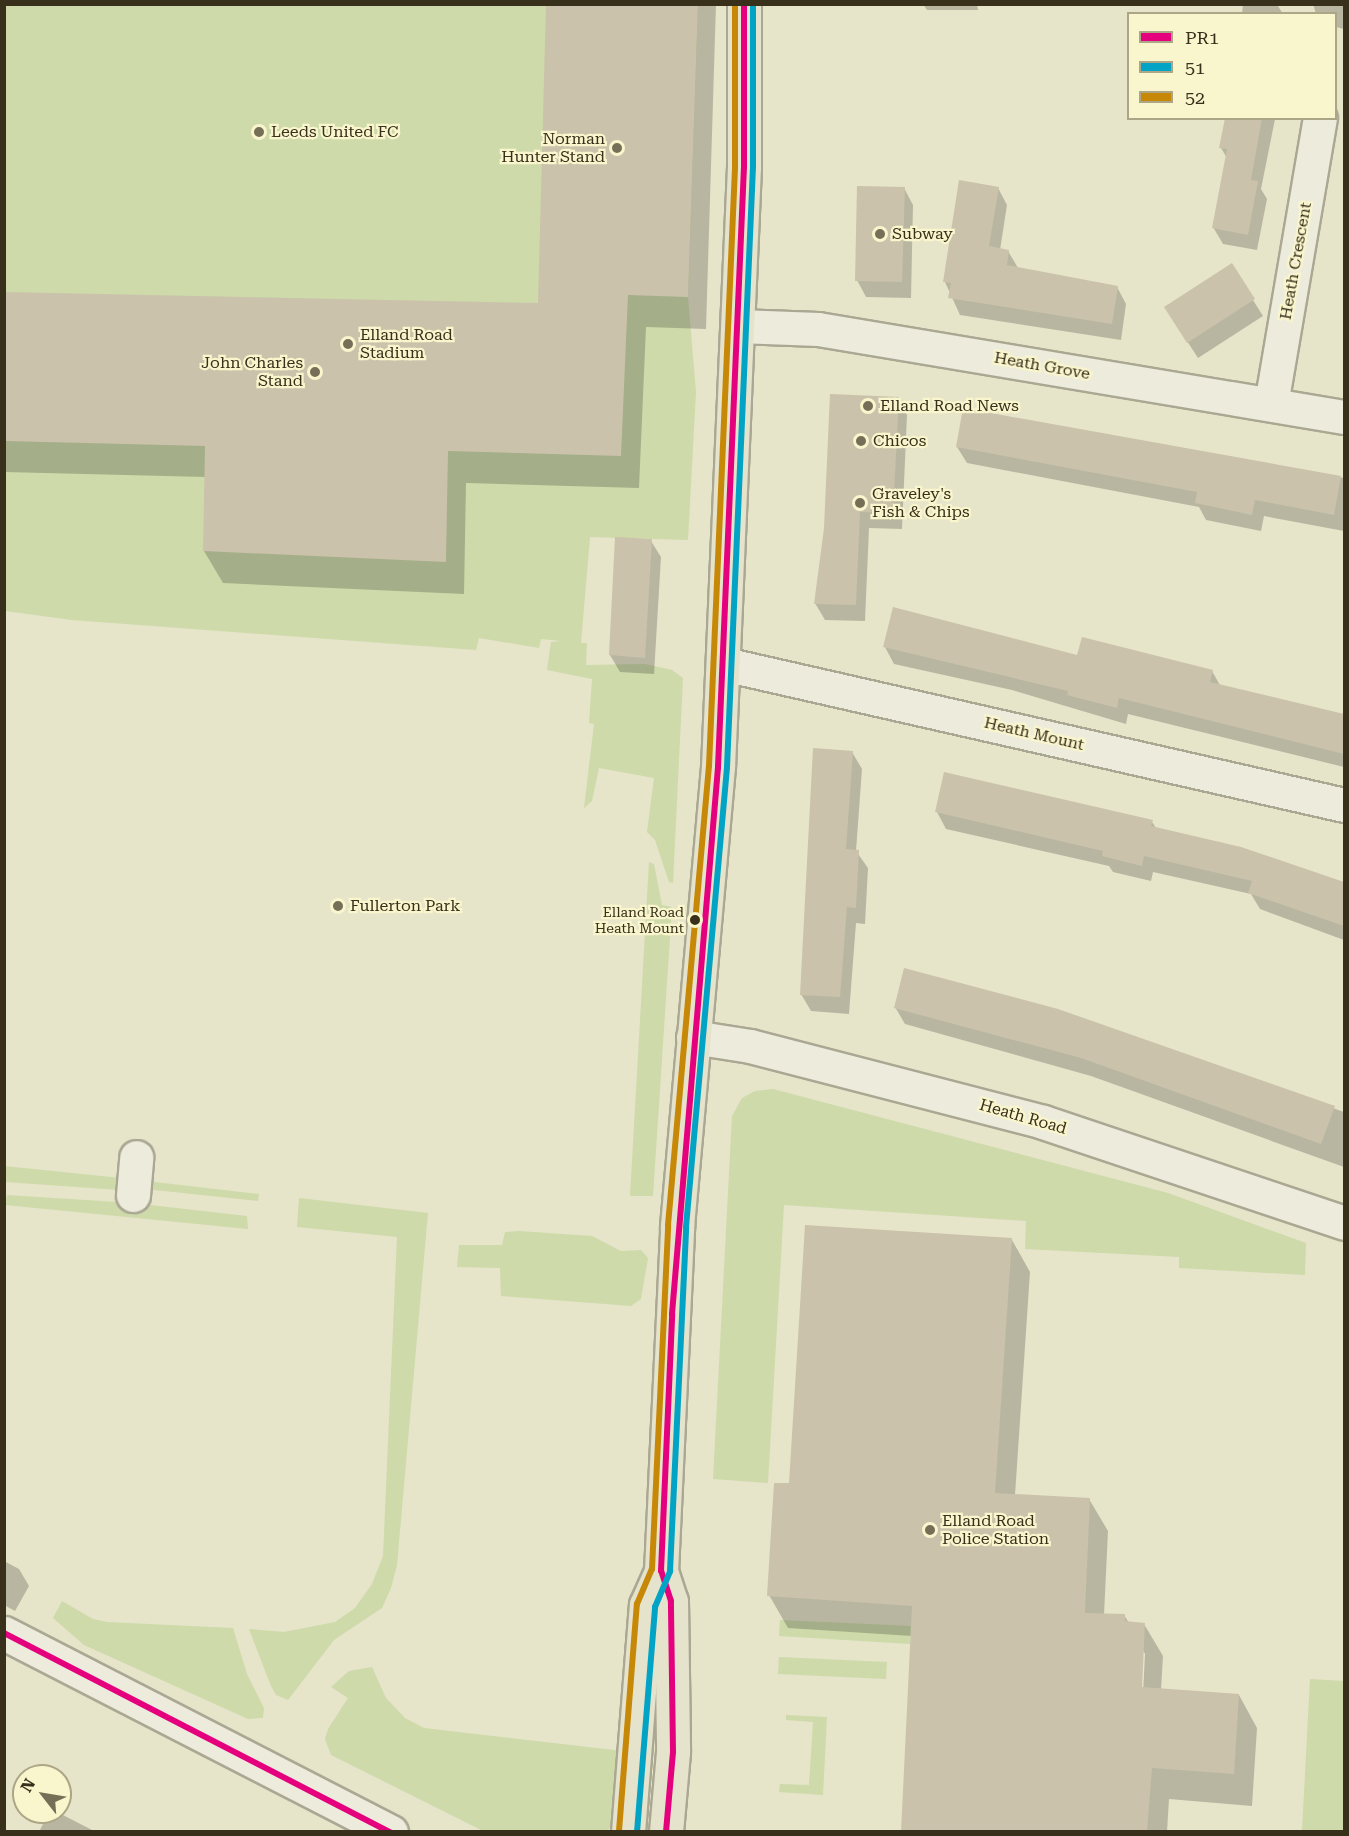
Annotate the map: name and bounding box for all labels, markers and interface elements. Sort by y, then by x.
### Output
legend [1127,12,1337,120]
text: PR1 [1185,27,1219,48]
text: 51 [1185,57,1205,78]
text: 52 [1185,87,1205,108]
place label: Leeds United FC [271,122,399,142]
marker: Leeds United FC [252,125,266,139]
place label: Norman Hunter Stand [501,129,605,167]
marker: Norman Hunter Stand [610,141,624,155]
street label: Heath Crescent [1276,201,1316,321]
place label: Subway [892,224,953,244]
marker: Subway [873,227,887,241]
place label: Elland Road Stadium [360,325,453,363]
marker: Elland Road Stadium [341,337,355,351]
street label: Heath Grove [993,348,1091,384]
place label: John Charles Stand [201,353,303,391]
marker: John Charles Stand [308,365,322,379]
place label: Elland Road News [880,396,1019,416]
marker: Elland Road News [861,399,875,413]
place label: Chicos [873,431,926,451]
marker: Chicos [854,434,868,448]
place label: Graveley's Fish & Chips [872,484,970,522]
marker: Graveley's Fish & Chips [853,496,867,510]
street label: Heath Mount [982,713,1086,755]
place label: Fullerton Park [350,896,460,916]
marker: Fullerton Park [331,899,345,913]
place label: Elland Road Heath Mount [595,904,684,936]
marker: Elland Road Heath Mount [689,914,701,926]
street label: Heath Road [977,1095,1069,1139]
place label: Elland Road Police Station [942,1511,1049,1549]
marker: Elland Road Police Station [923,1523,937,1537]
north arrow [12,1764,72,1824]
text: N [17,1775,39,1796]

